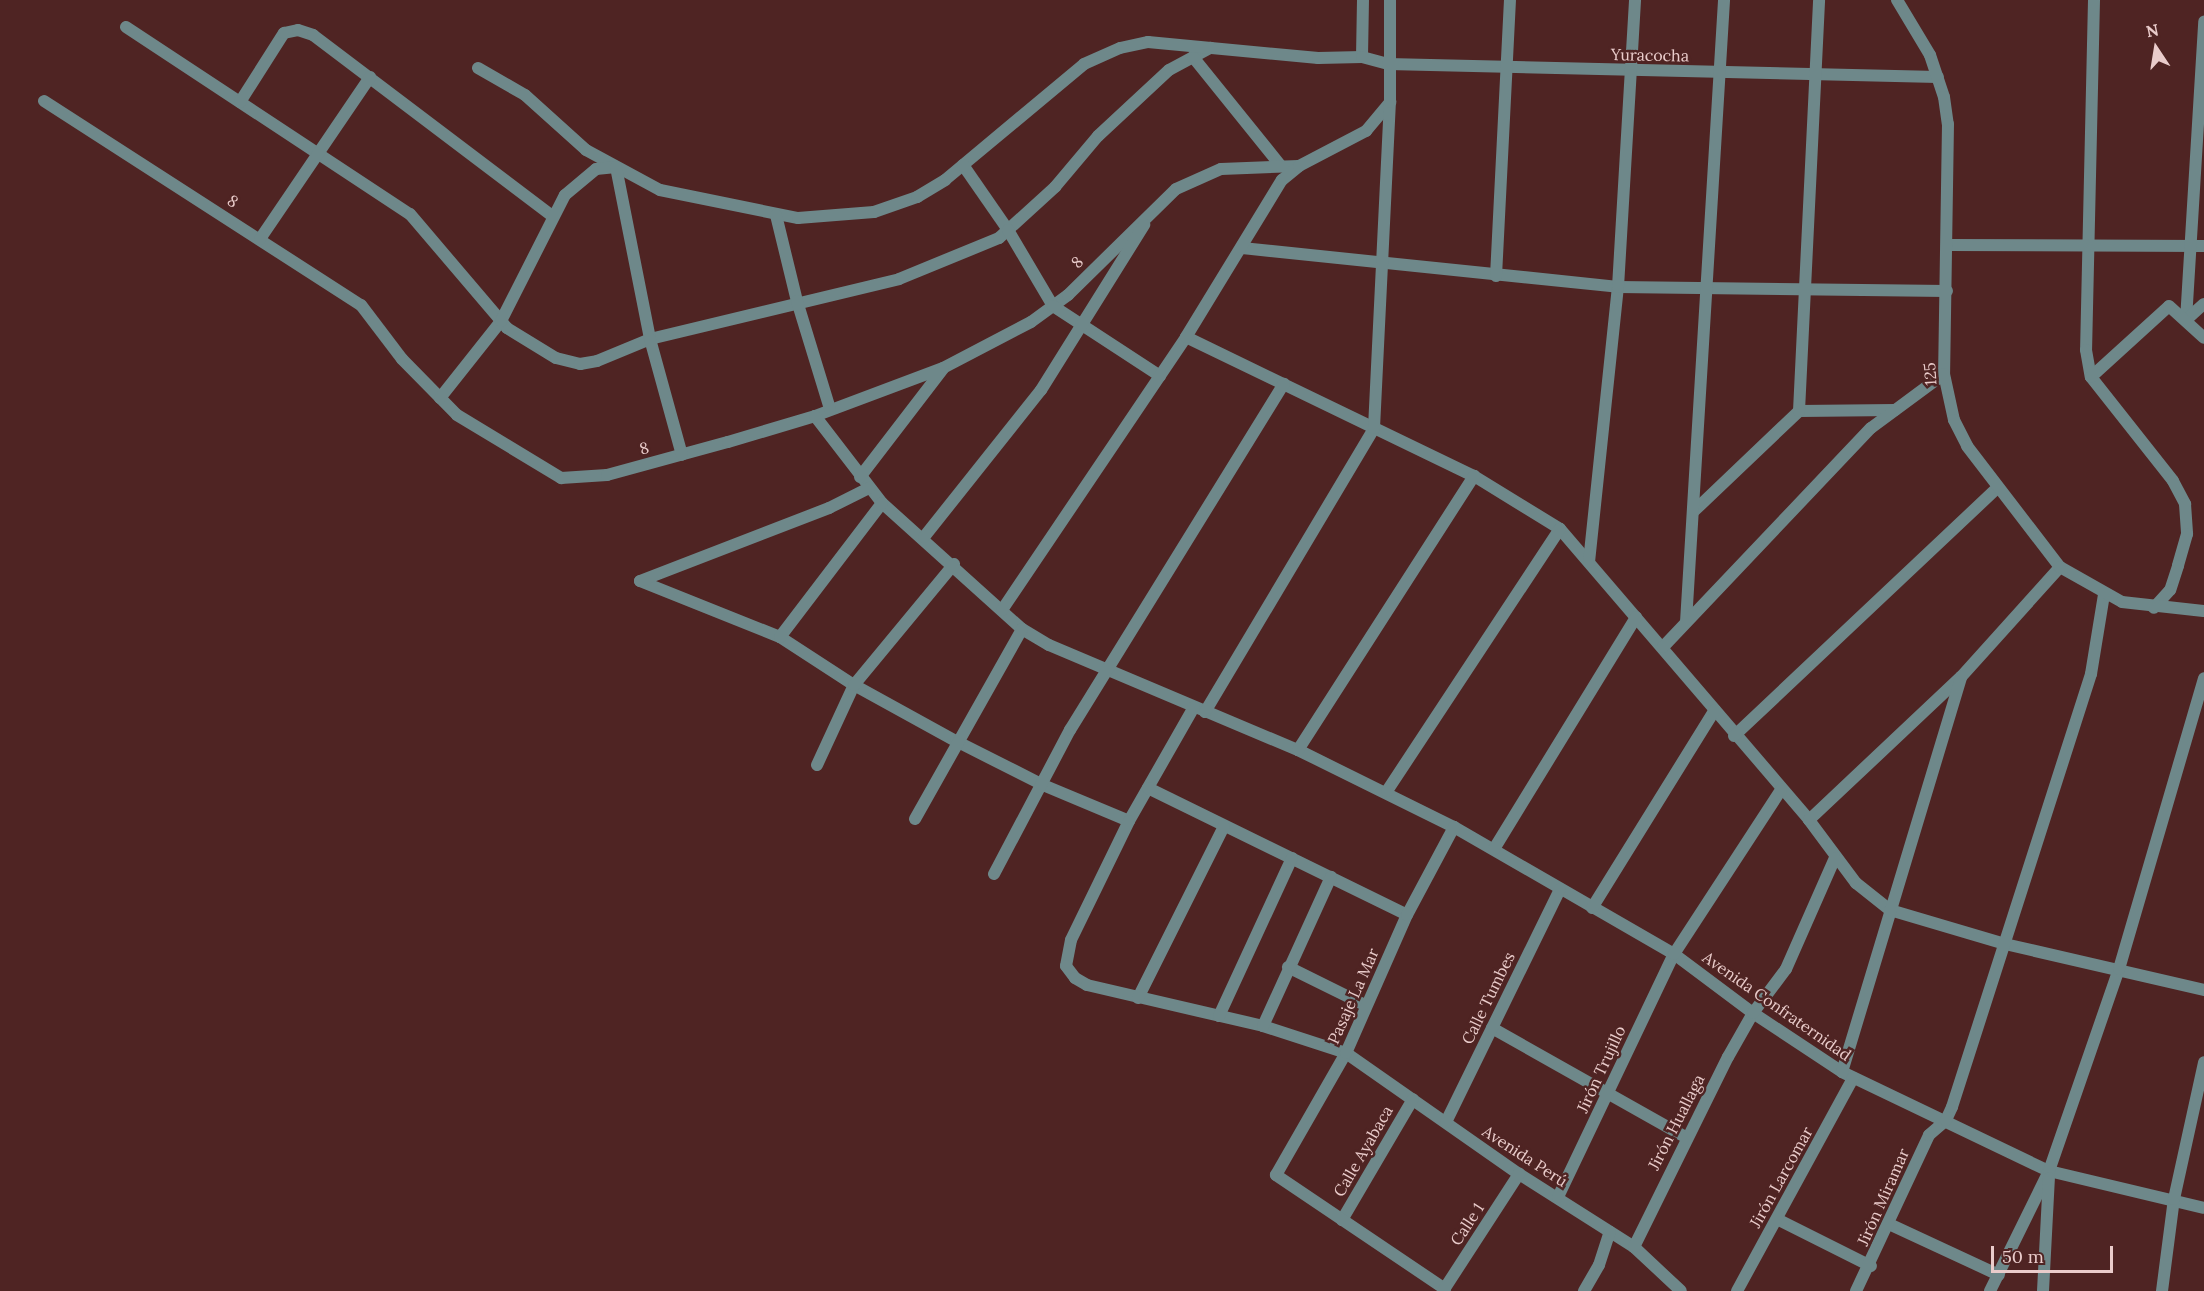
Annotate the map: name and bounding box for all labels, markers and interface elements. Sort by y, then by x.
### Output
north arrow [2126,18,2186,78]
text: N [2144,19,2160,41]
street label: Yuracocha [1611,45,1689,65]
street label: 8 [224,191,242,211]
street label: 8 [1067,252,1087,272]
street label: 125 [1920,362,1940,386]
street label: 8 [637,438,651,458]
street label: Pasaje La Mar [1323,945,1383,1047]
street label: Avenida Confraternidad [1699,947,1855,1065]
street label: Calle Tumbes [1457,949,1519,1047]
street label: Jirón Trujillo [1572,1022,1630,1116]
street label: Jirón Huallaga [1644,1071,1708,1173]
street label: Calle Ayabaca [1329,1102,1397,1200]
street label: Avenida Perú [1479,1121,1571,1191]
street label: Jirón Larcomar [1745,1123,1817,1231]
street label: Jirón Miramar [1853,1145,1913,1249]
street label: Calle 1 [1446,1199,1488,1249]
scale bar [1994,1234,2116,1272]
text: 50 m [2002,1245,2044,1268]

